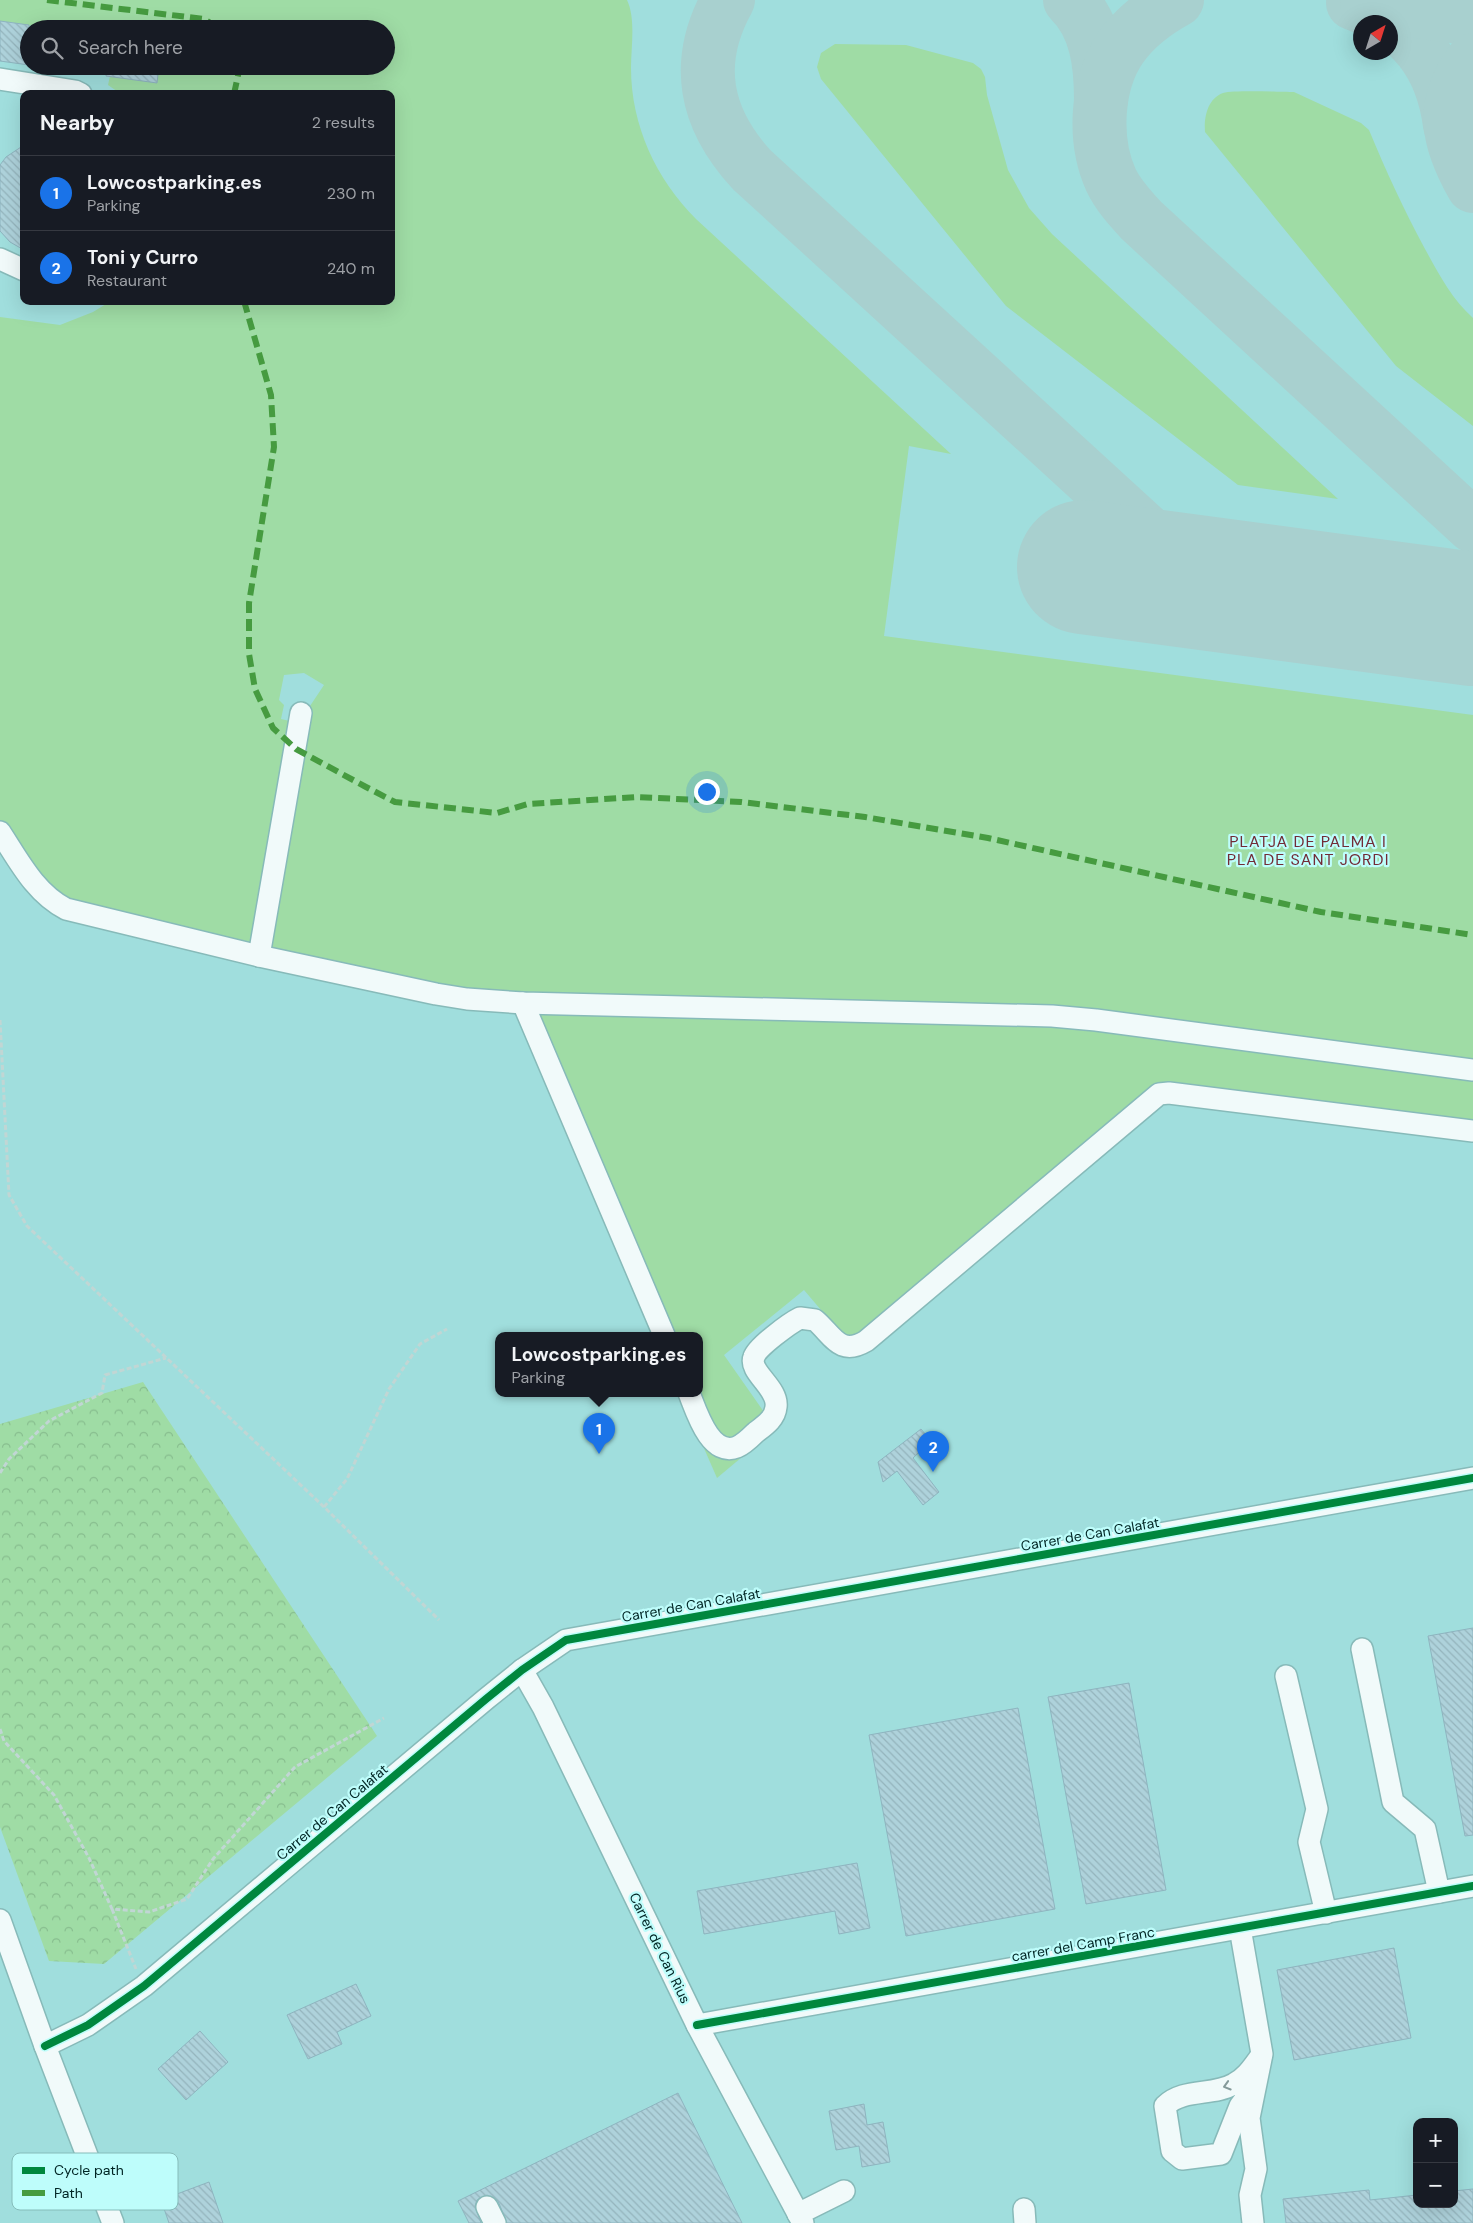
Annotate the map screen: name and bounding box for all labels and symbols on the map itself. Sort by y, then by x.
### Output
north arrow [1353,15,1398,60]
your location [694,779,720,805]
district label: PLATJA DE PALMA I PLA DE SANT JORDI [1227,831,1389,870]
pin: 1 [583,1413,615,1454]
pin: 2 [917,1431,949,1472]
street label: Carrer de Can Calafat [1019,1513,1161,1555]
street label: Carrer de Can Calafat [620,1584,762,1626]
street label: Carrer de Can Calafat [272,1760,392,1864]
street label: Carrer de Can Rius [625,1890,695,2006]
street label: carrer del Camp Franc [1010,1923,1156,1965]
one-way arrow [1224,2080,1232,2090]
legend [12,2153,178,2210]
text: Cycle path [54,2161,124,2179]
text: Path [54,2184,83,2202]

